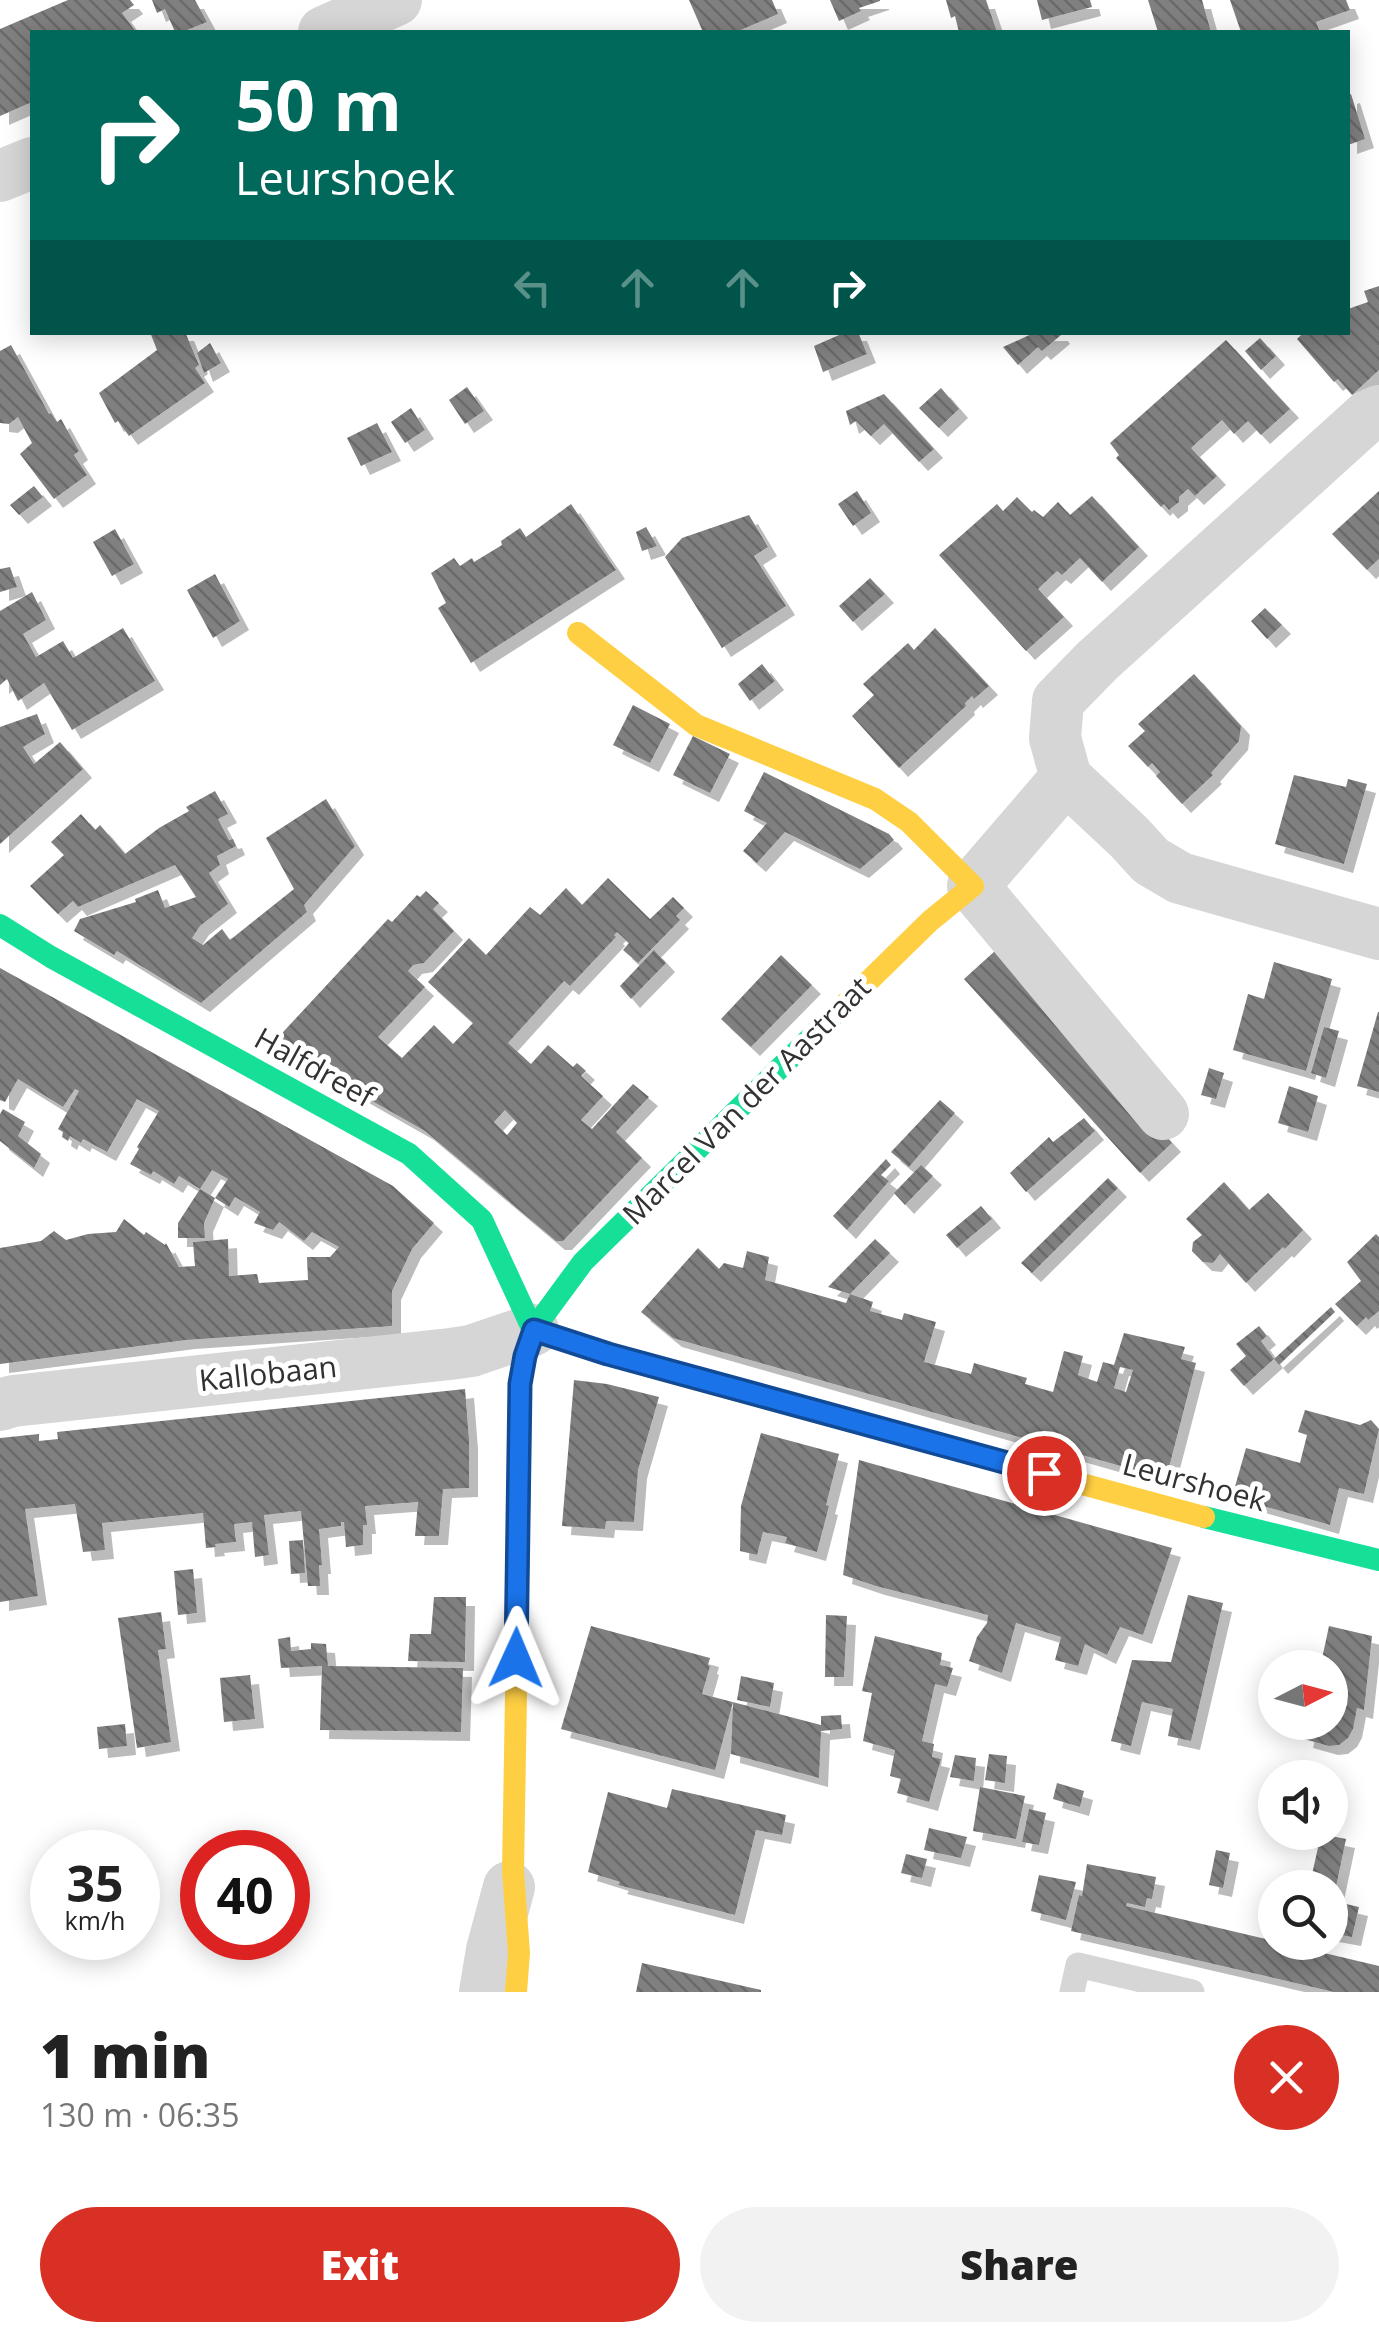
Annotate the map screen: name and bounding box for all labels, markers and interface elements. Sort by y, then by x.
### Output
text: 50 m [235,56,402,152]
icon: right [70,70,200,200]
text: Leurshoek [235,147,455,208]
icon: left [505,260,560,315]
icon: ahead [610,260,665,315]
icon: ahead [715,260,770,315]
icon: right [820,260,875,315]
street label: Marcel Van der Aastraat [613,967,879,1233]
street label: Halfdreef [248,1017,384,1117]
street label: Kallobaan [197,1345,339,1400]
pin [1002,1431,1087,1516]
street label: Leurshoek [1118,1443,1271,1520]
icon: arrive [1017,1446,1072,1501]
position arrow [464,1606,568,1710]
north arrow [1258,1650,1348,1740]
map controls [1258,1650,1348,1960]
button: sound [1258,1760,1348,1850]
speed limit sign: 40 [180,1830,310,1960]
text: 35 [66,1849,124,1917]
button: search [1258,1870,1348,1960]
text: km/h [65,1903,125,1937]
text: 1 min [40,2014,210,2096]
button: close [1234,2025,1339,2130]
text: 130 m · 06:35 [40,2093,239,2136]
button: Exit [40,2207,680,2322]
button: Share [700,2207,1339,2322]

